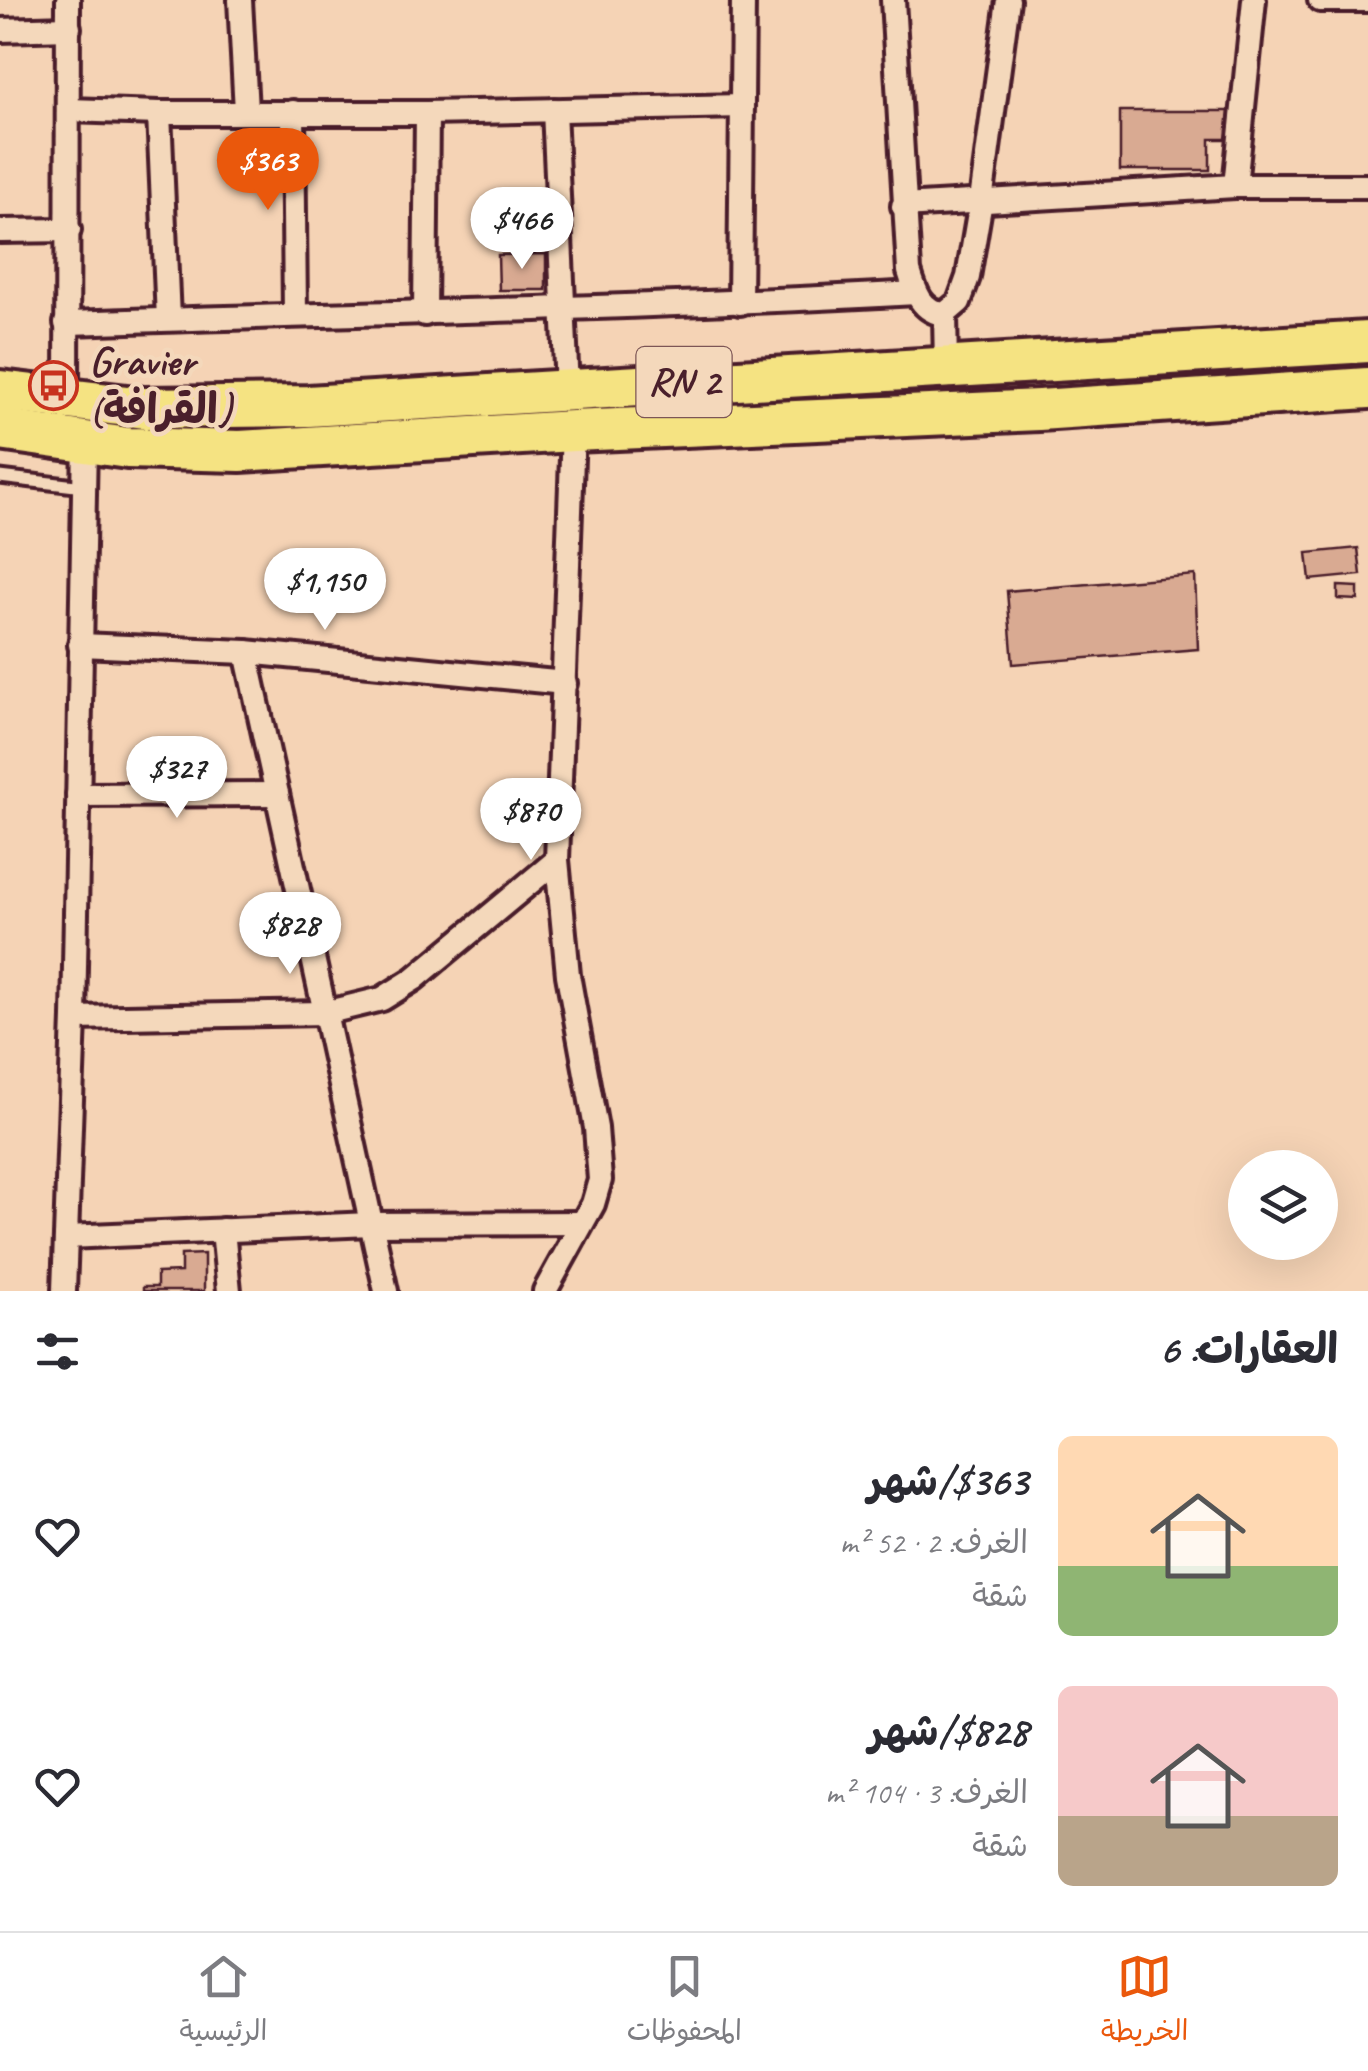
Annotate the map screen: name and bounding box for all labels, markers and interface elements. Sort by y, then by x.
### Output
pin: $363 [209,128,327,213]
text: $363 [239,140,297,181]
pin: $466 [463,187,581,272]
text: $466 [493,199,551,240]
place label: Gravier (القرافة) [89,335,235,436]
road number: RN 2 [636,347,732,417]
bus stop icon: Gravier (القرافة) [28,359,80,411]
pin: $1,150 [244,548,406,633]
text: $1,150 [286,560,364,601]
pin: $327 [118,736,236,821]
text: $327 [148,748,206,789]
pin: $870 [472,778,590,863]
text: $870 [502,790,560,831]
pin: $828 [231,892,349,977]
text: $828 [261,904,319,945]
map controls [1228,1150,1338,1260]
button: layers [1228,1150,1338,1260]
text: العقارات: 6 [1159,1323,1338,1376]
icon: filters [30,1324,85,1379]
text: $363/شهر [868,1455,1028,1508]
icon: home [1138,1476,1258,1596]
icon: heart [30,1509,85,1564]
text: الغرف: 2 · 52 m² [840,1522,1028,1563]
text: شقة [972,1575,1028,1616]
text: $828/شهر [869,1705,1028,1758]
icon: home [1138,1726,1258,1846]
icon: heart [30,1759,85,1814]
text: الغرف: 3 · 104 m² [825,1772,1028,1813]
text: شقة [972,1825,1028,1866]
tab: الرئيسية [180,1949,268,2055]
tab: المحفوظات [627,1949,742,2055]
tab: الخريطة [1101,1949,1188,2055]

